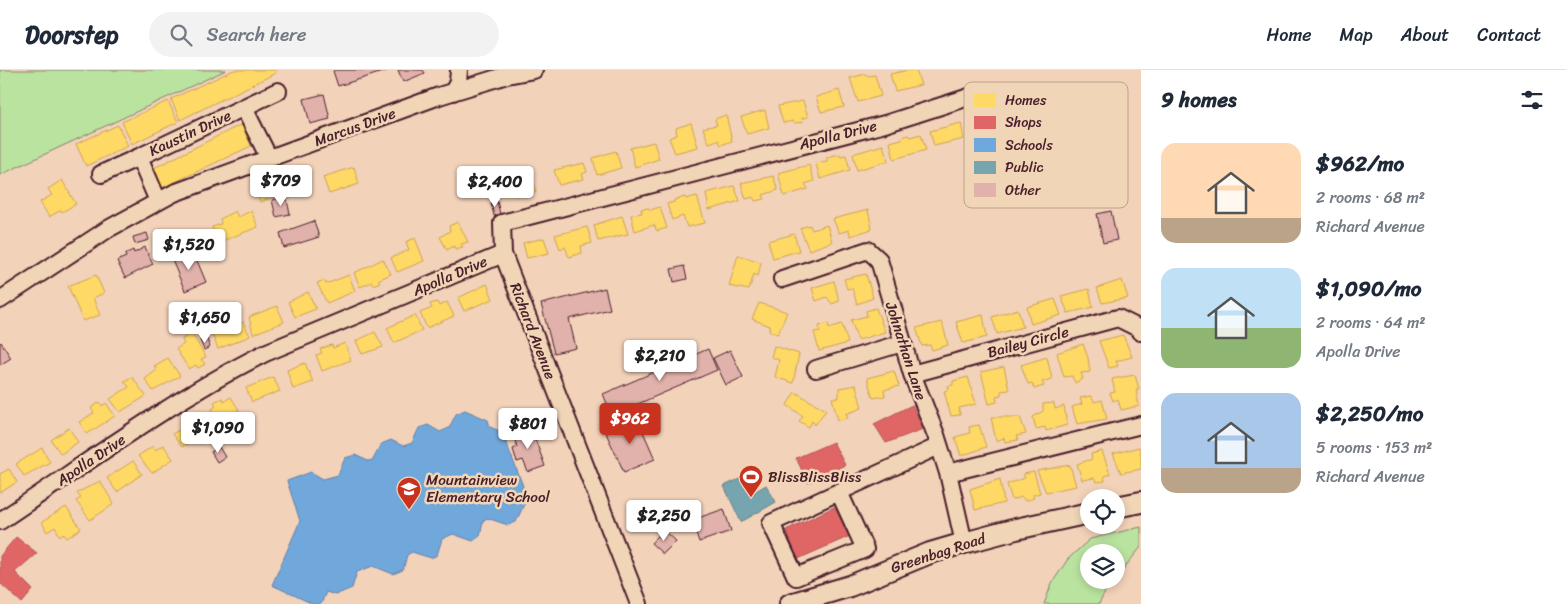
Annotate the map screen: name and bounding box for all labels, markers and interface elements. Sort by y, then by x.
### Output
search box [149,12,499,57]
text: Doorstep [25,14,119,56]
text: Search here [207,18,307,51]
text: Home [1267,19,1312,51]
text: Map [1340,19,1373,51]
text: About [1401,19,1449,51]
text: Contact [1477,19,1541,51]
icon: search [167,21,195,49]
text: 9 homes [1161,81,1237,119]
legend [964,82,1128,208]
icon: filters [1518,86,1546,114]
text: Homes [1005,88,1047,113]
street label: Marcus Drive [310,100,400,154]
street label: Kaustin Drive [145,102,236,163]
text: Shops [1005,110,1042,135]
street label: Apolla Drive [795,113,880,157]
text: Schools [1005,133,1053,158]
text: $962/mo [1316,145,1404,183]
text: Public [1005,155,1044,180]
icon: home [1201,163,1261,223]
pin: $709 [251,164,311,207]
text: $709 [261,166,301,195]
pin: $2,400 [454,166,536,208]
text: $2,400 [468,167,522,196]
text: Other [1005,178,1042,203]
text: 2 rooms · 68 m² [1316,183,1425,212]
text: Richard Avenue [1316,212,1425,241]
pin: $1,520 [148,228,230,271]
text: $1,520 [163,230,215,259]
street label: Apolla Drive [407,248,492,304]
text: $1,090/mo [1316,270,1421,308]
street label: Richard Avenue [503,279,564,384]
icon: home [1201,288,1261,348]
street label: Johnathan Lane [878,298,934,404]
pin: $1,650 [164,302,246,344]
text: $1,650 [180,303,230,332]
text: 2 rooms · 64 m² [1316,308,1426,337]
street label: Bailey Circle [984,319,1072,365]
text: Apolla Drive [1316,337,1401,366]
pin: $2,210 [619,340,701,382]
text: $2,210 [635,341,685,370]
text: $2,250/mo [1316,395,1423,433]
pin: $962 [600,402,660,445]
text: $962 [611,404,649,433]
pin: $801 [498,408,558,450]
text: $801 [509,409,547,438]
pin: $1,090 [177,412,259,454]
text: $1,090 [192,413,244,442]
icon: home [1201,413,1261,473]
street label: Apolla Drive [50,427,131,494]
text: 5 rooms · 153 m² [1316,433,1432,462]
text: Richard Avenue [1316,462,1425,491]
sports icon: BlissBlissBliss [738,464,764,498]
place label: BlissBlissBliss [768,464,862,490]
place label: Mountainview Elementary School [426,467,551,510]
school or university icon: Mountainview Elementary School [396,476,422,510]
map controls [1080,489,1125,589]
button: locate [1080,489,1125,534]
pin: $2,250 [623,500,705,542]
text: $2,250 [637,501,691,530]
street label: Greenbag Road [887,525,990,581]
button: layers [1080,544,1125,589]

